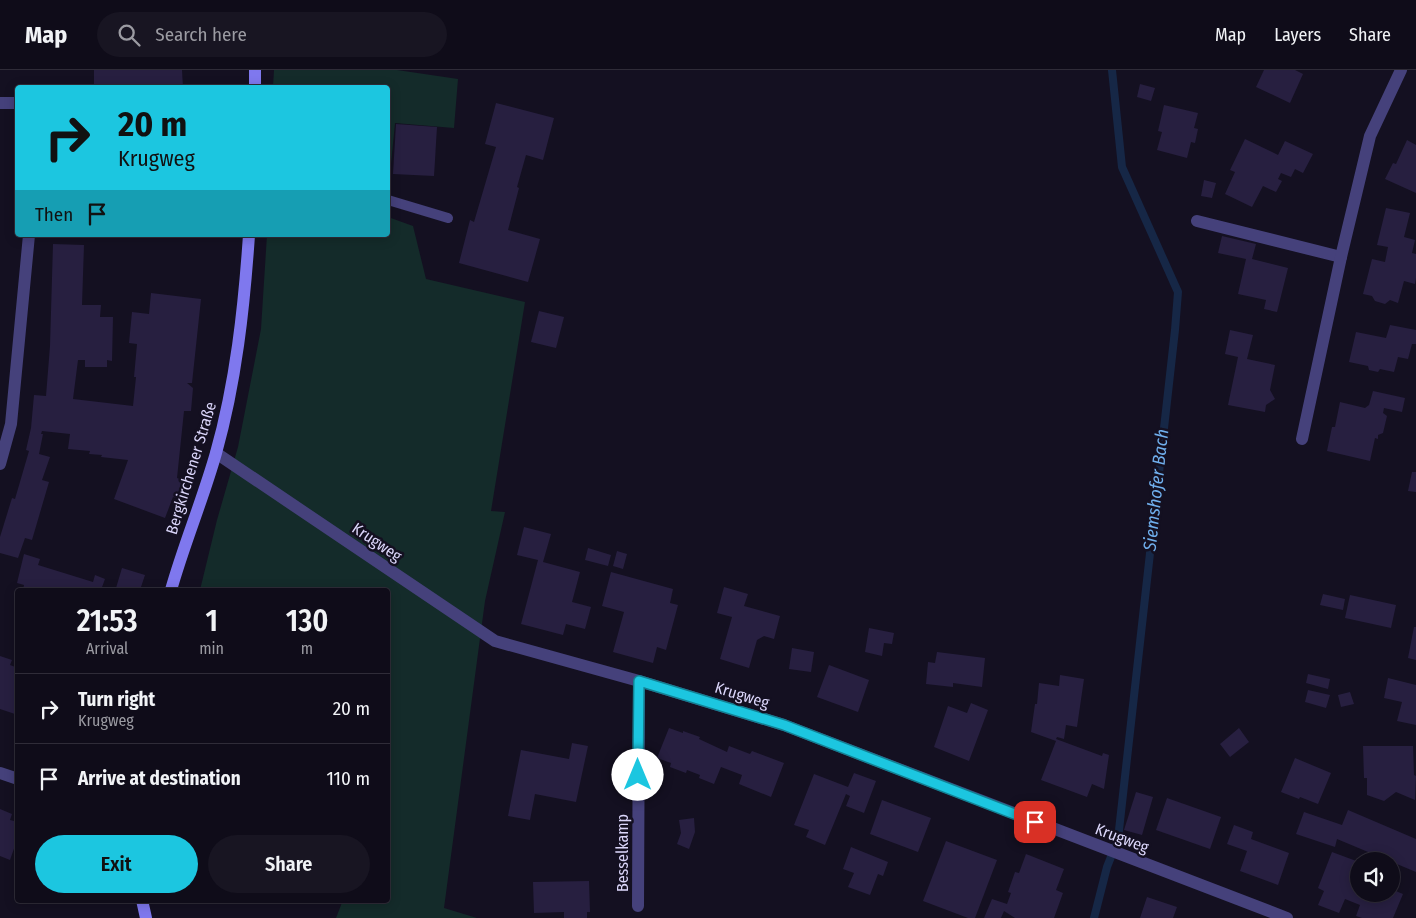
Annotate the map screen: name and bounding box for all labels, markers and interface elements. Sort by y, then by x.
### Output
search box [97,12,447,57]
text: Map [25,21,67,49]
icon: search [115,21,143,49]
text: Search here [155,23,247,46]
text: Map [1215,24,1246,46]
text: Layers [1274,24,1321,46]
text: Share [1349,24,1391,46]
text: 20 m [118,103,187,145]
icon: right [35,105,100,170]
text: Krugweg [118,145,195,172]
icon: arrive [83,200,111,228]
text: Then [35,203,73,226]
street label: Bergkirchener Straße [162,399,220,537]
water label: Siemshofer Bach [1139,428,1173,553]
street label: Krugweg [349,519,406,566]
text: 21:53 [77,603,138,639]
text: 1 [205,603,218,639]
text: 130 [286,603,328,639]
text: Arrival [86,639,128,658]
text: min [199,639,224,658]
text: m [301,639,313,658]
street label: Krugweg [713,678,772,712]
text: Turn right [78,688,155,711]
icon: right [35,695,63,723]
text: 20 m [333,697,370,720]
text: Krugweg [78,711,134,730]
position arrow [611,748,663,800]
icon: arrive [35,765,63,793]
text: Arrive at destination [78,767,241,790]
text: 110 m [326,767,370,790]
pin [1014,801,1056,843]
icon: arrive [1021,808,1049,836]
street label: Besselkamp [613,814,632,892]
street label: Krugweg [1093,819,1152,857]
button: Exit [35,835,198,893]
button: Share [208,835,370,893]
map controls [1350,852,1400,902]
button: sound [1350,852,1400,902]

